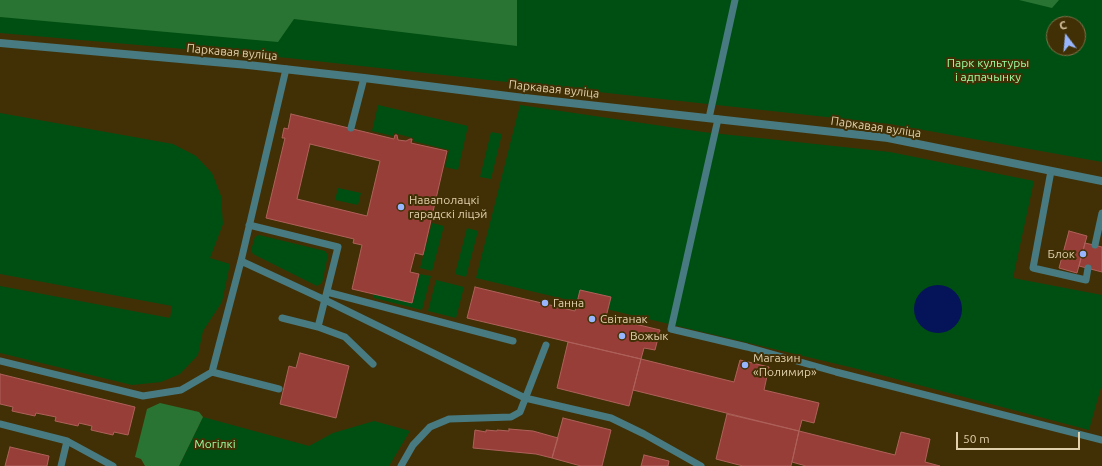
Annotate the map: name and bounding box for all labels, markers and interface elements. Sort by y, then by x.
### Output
north arrow [1046,16,1086,56]
text: С [1058,19,1068,32]
street label: Паркавая вуліца [186,41,278,63]
park label: Парк культуры і адпачынку [947,56,1029,84]
street label: Паркавая вуліца [508,77,600,101]
street label: Паркавая вуліца [830,114,922,140]
place label: Наваполацкі гарадскі ліцэй [409,193,487,221]
marker: Наваполацкі гарадскі ліцэй [396,202,406,212]
place label: Блок [1047,247,1075,261]
marker: Блок [1078,249,1088,259]
place label: Ганна [553,296,584,310]
marker: Ганна [540,298,550,308]
place label: Світанак [600,312,648,326]
marker: Світанак [587,314,597,324]
place label: Вожык [630,329,668,343]
marker: Вожык [617,331,627,341]
place label: Магазин «Полимир» [753,351,817,379]
marker: Магазин «Полимир» [740,360,750,370]
scale bar [958,424,1082,450]
text: 50 m [963,432,990,445]
park label: Могілкі [194,437,236,451]

